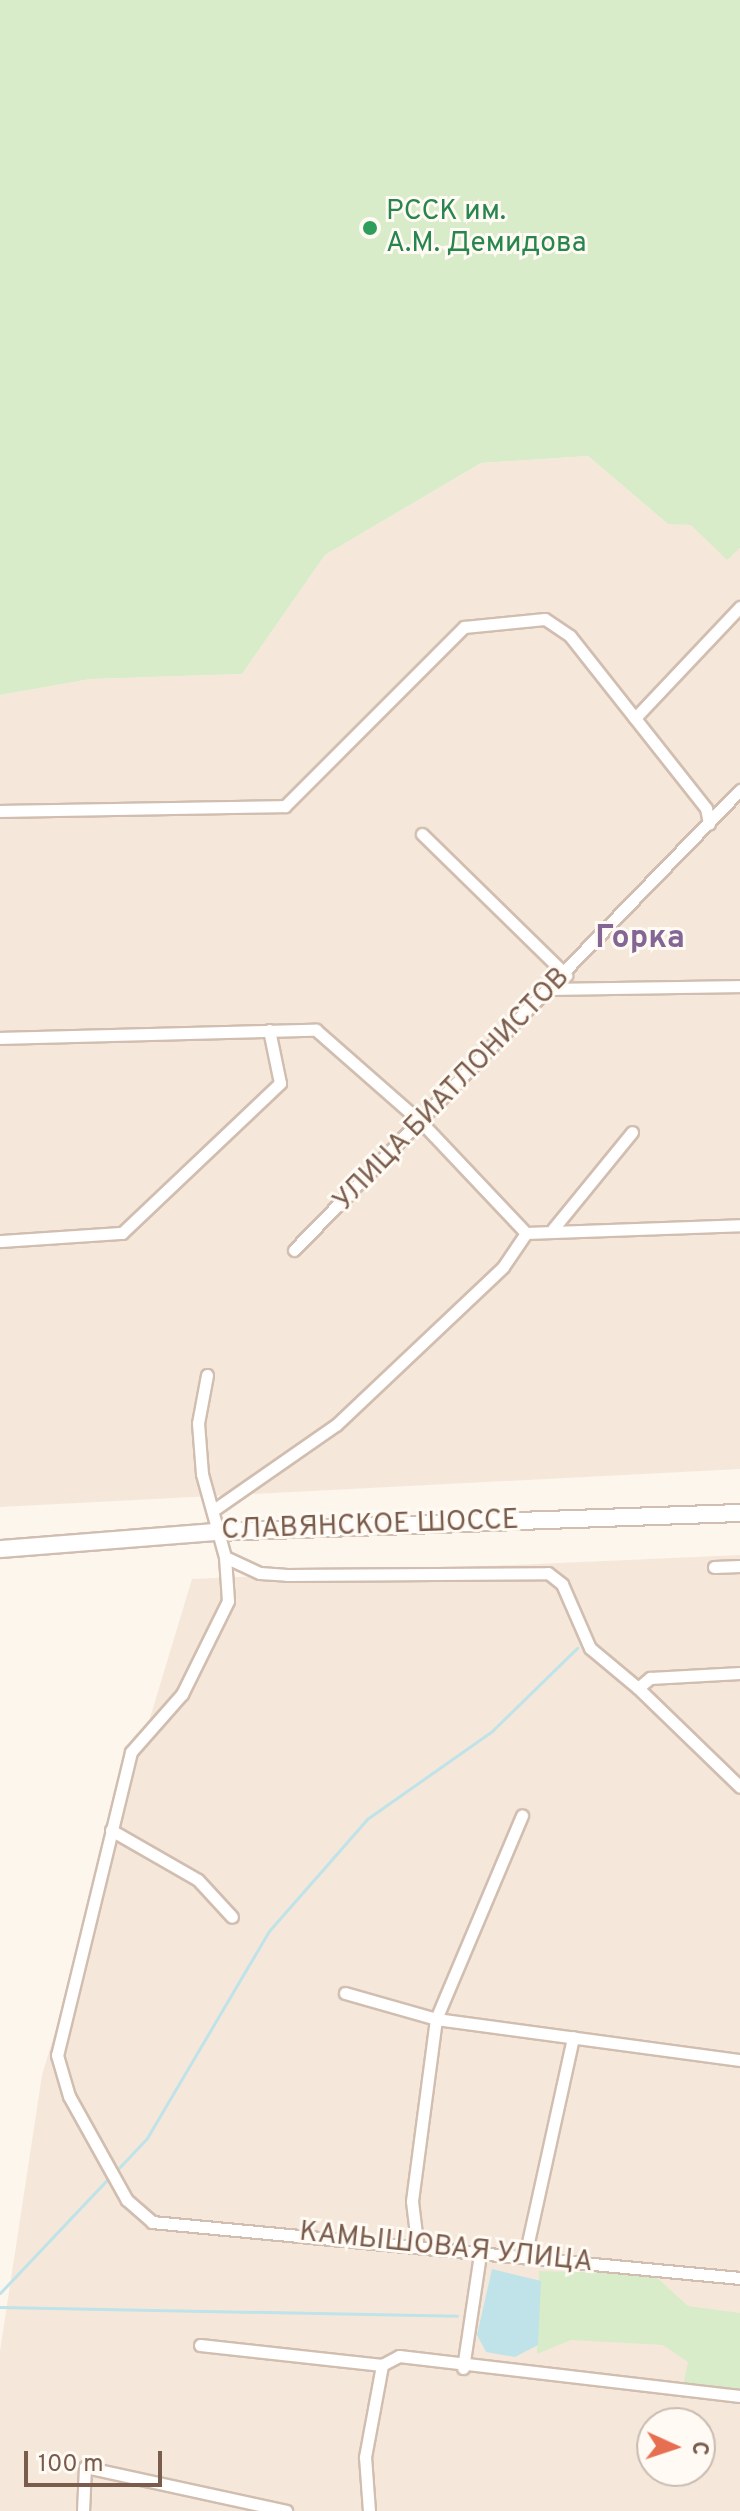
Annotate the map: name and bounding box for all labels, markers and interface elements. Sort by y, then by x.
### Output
place label: РССК им. А.М. Демидова [386,195,586,261]
marker: РССК им. А.М. Демидова [361,219,379,237]
district label: Горка [595,920,685,958]
street label: УЛИЦА БИАТЛОНИСТОВ [327,961,577,1219]
street label: СЛАВЯНСКОЕ ШОССЕ [221,1504,519,1548]
street label: КАМЫШОВАЯ УЛИЦА [298,2216,594,2280]
north arrow [636,2407,716,2487]
scale bar [28,2435,166,2485]
text: С [685,2440,712,2456]
text: 100 m [38,2450,104,2480]

